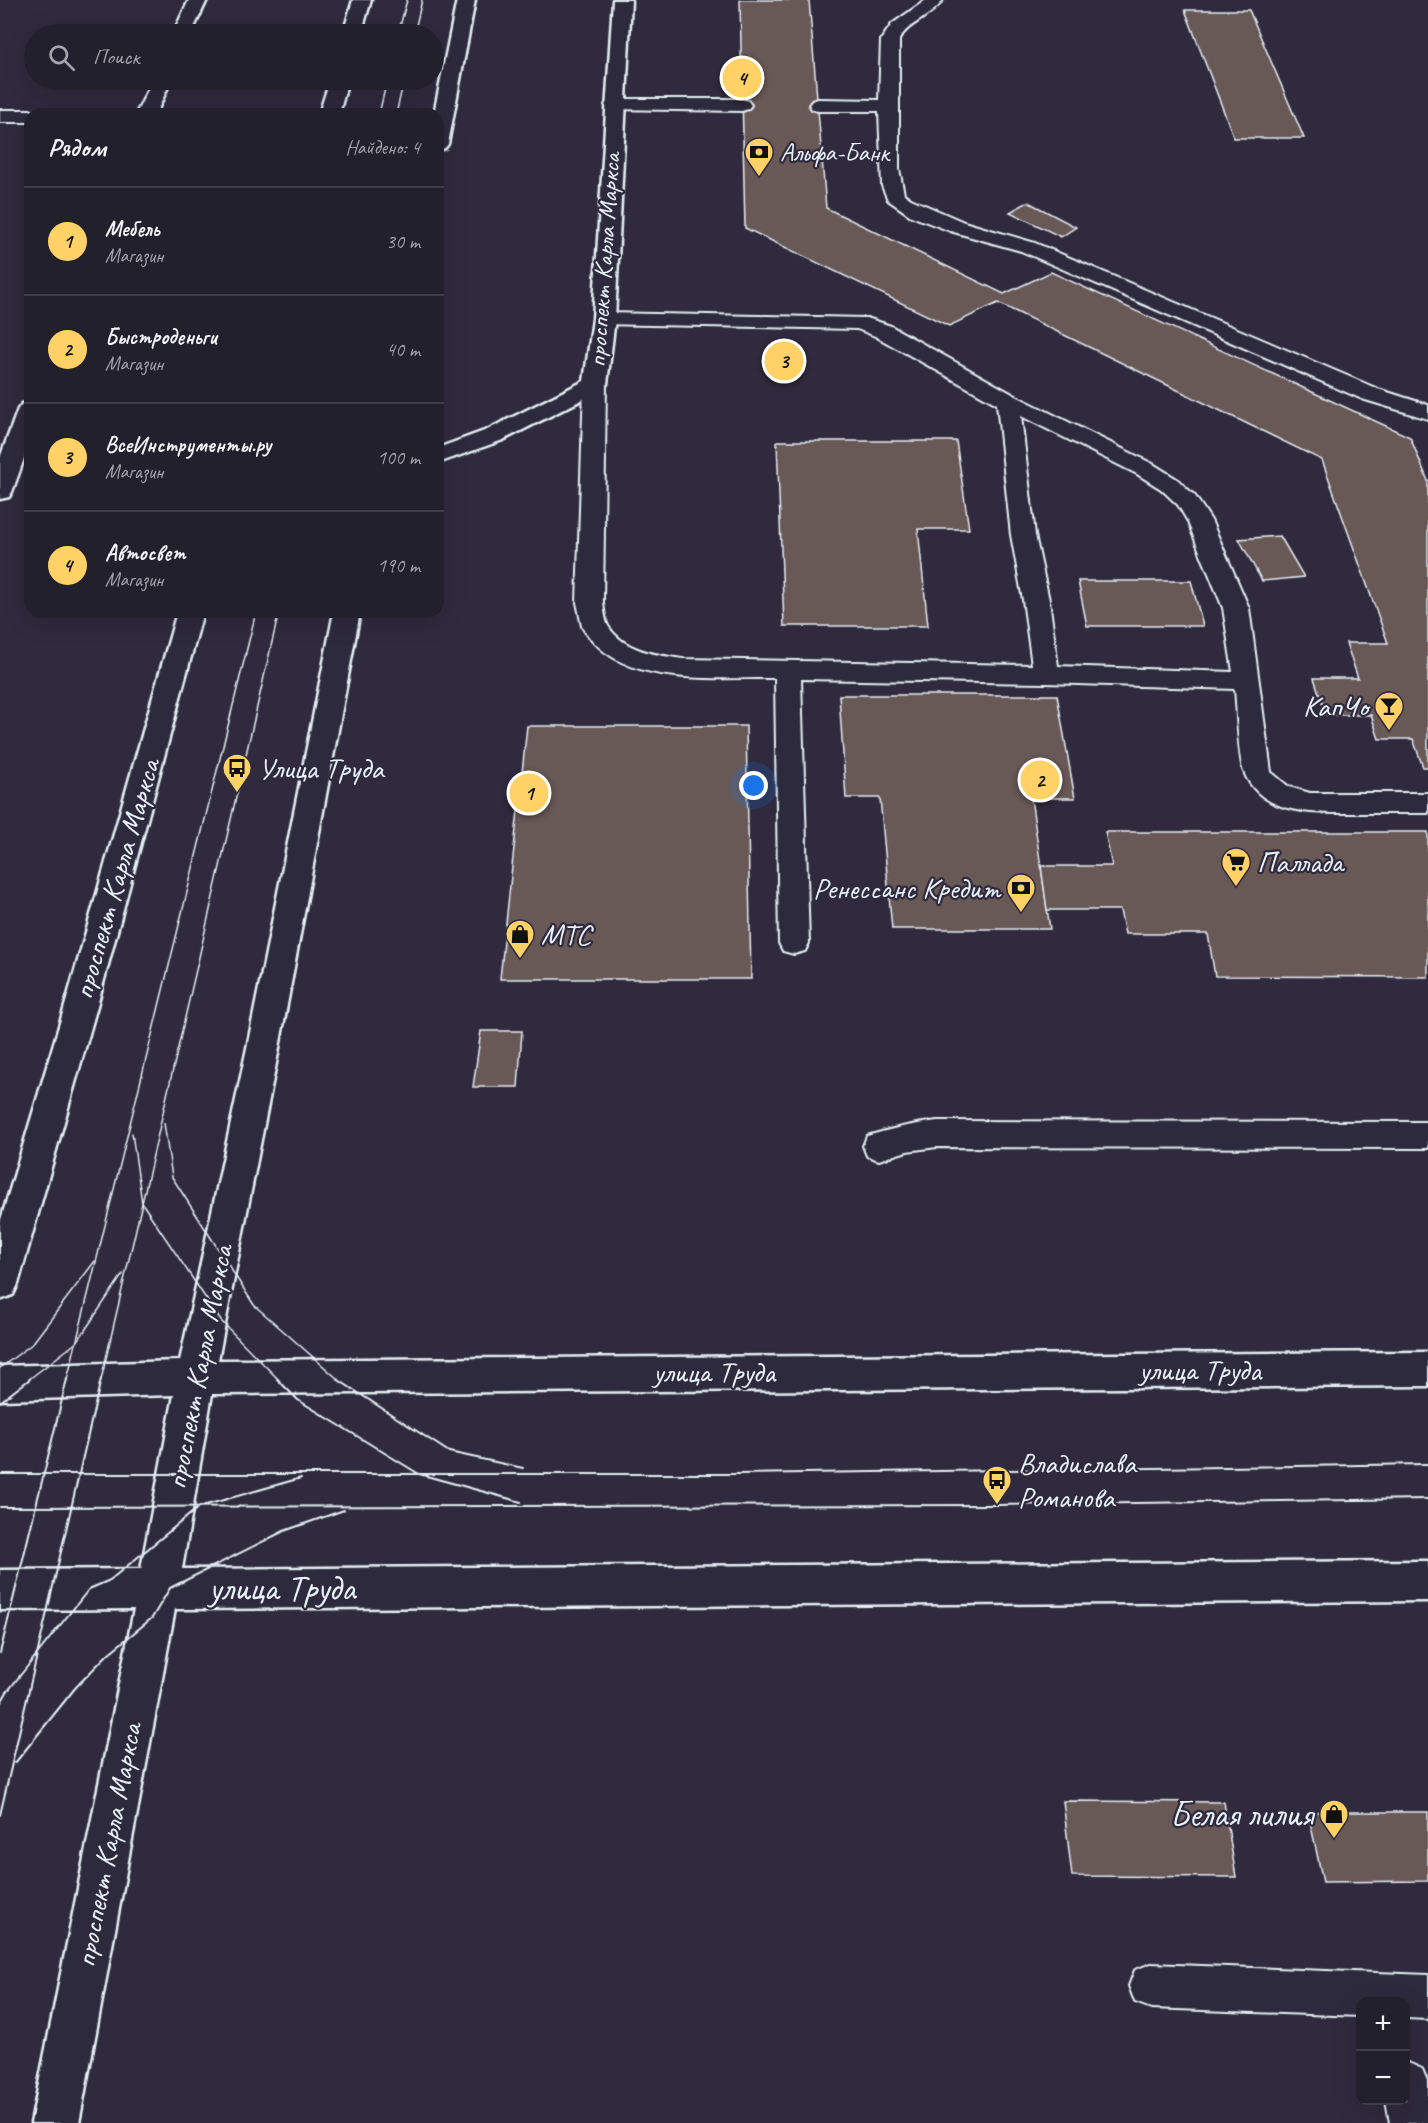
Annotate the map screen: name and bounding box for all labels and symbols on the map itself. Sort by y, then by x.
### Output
pin: 4 [722,56,762,100]
bank icon: Альфа-Банк [743,136,775,178]
place label: Альфа-Банк [780,136,891,169]
street label: проспект Карла Маркса [580,149,628,368]
pin: 3 [764,338,804,384]
place label: КапЧо [1303,687,1371,725]
bar icon: КапЧо [1373,690,1405,732]
place label: Улица Труда [258,749,386,787]
street label: проспект Карла Маркса [64,752,169,1003]
bus stop icon: Улица Труда [221,752,253,794]
pin: 2 [1020,758,1060,802]
pin: 1 [510,770,548,816]
your location [739,771,768,800]
place label: Паллада [1257,843,1345,881]
supermarket icon: Паллада [1220,846,1252,888]
place label: Ренессанс Кредит [813,869,1002,907]
bank icon: Ренессанс Кредит [1005,872,1037,914]
place label: МТС [541,915,594,953]
shop icon: МТС [504,918,536,960]
street label: проспект Карла Маркса [157,1239,242,1492]
street label: улица Труда [1137,1351,1263,1389]
street label: улица Труда [651,1353,777,1391]
place label: Владислава Романова [1018,1444,1138,1516]
bus stop icon: Владислава Романова [981,1464,1013,1506]
street label: улица Труда [207,1565,358,1611]
street label: проспект Карла Маркса [66,1717,151,1970]
place label: Белая лилия [1170,1791,1316,1837]
shop icon: Белая лилия [1318,1798,1350,1840]

